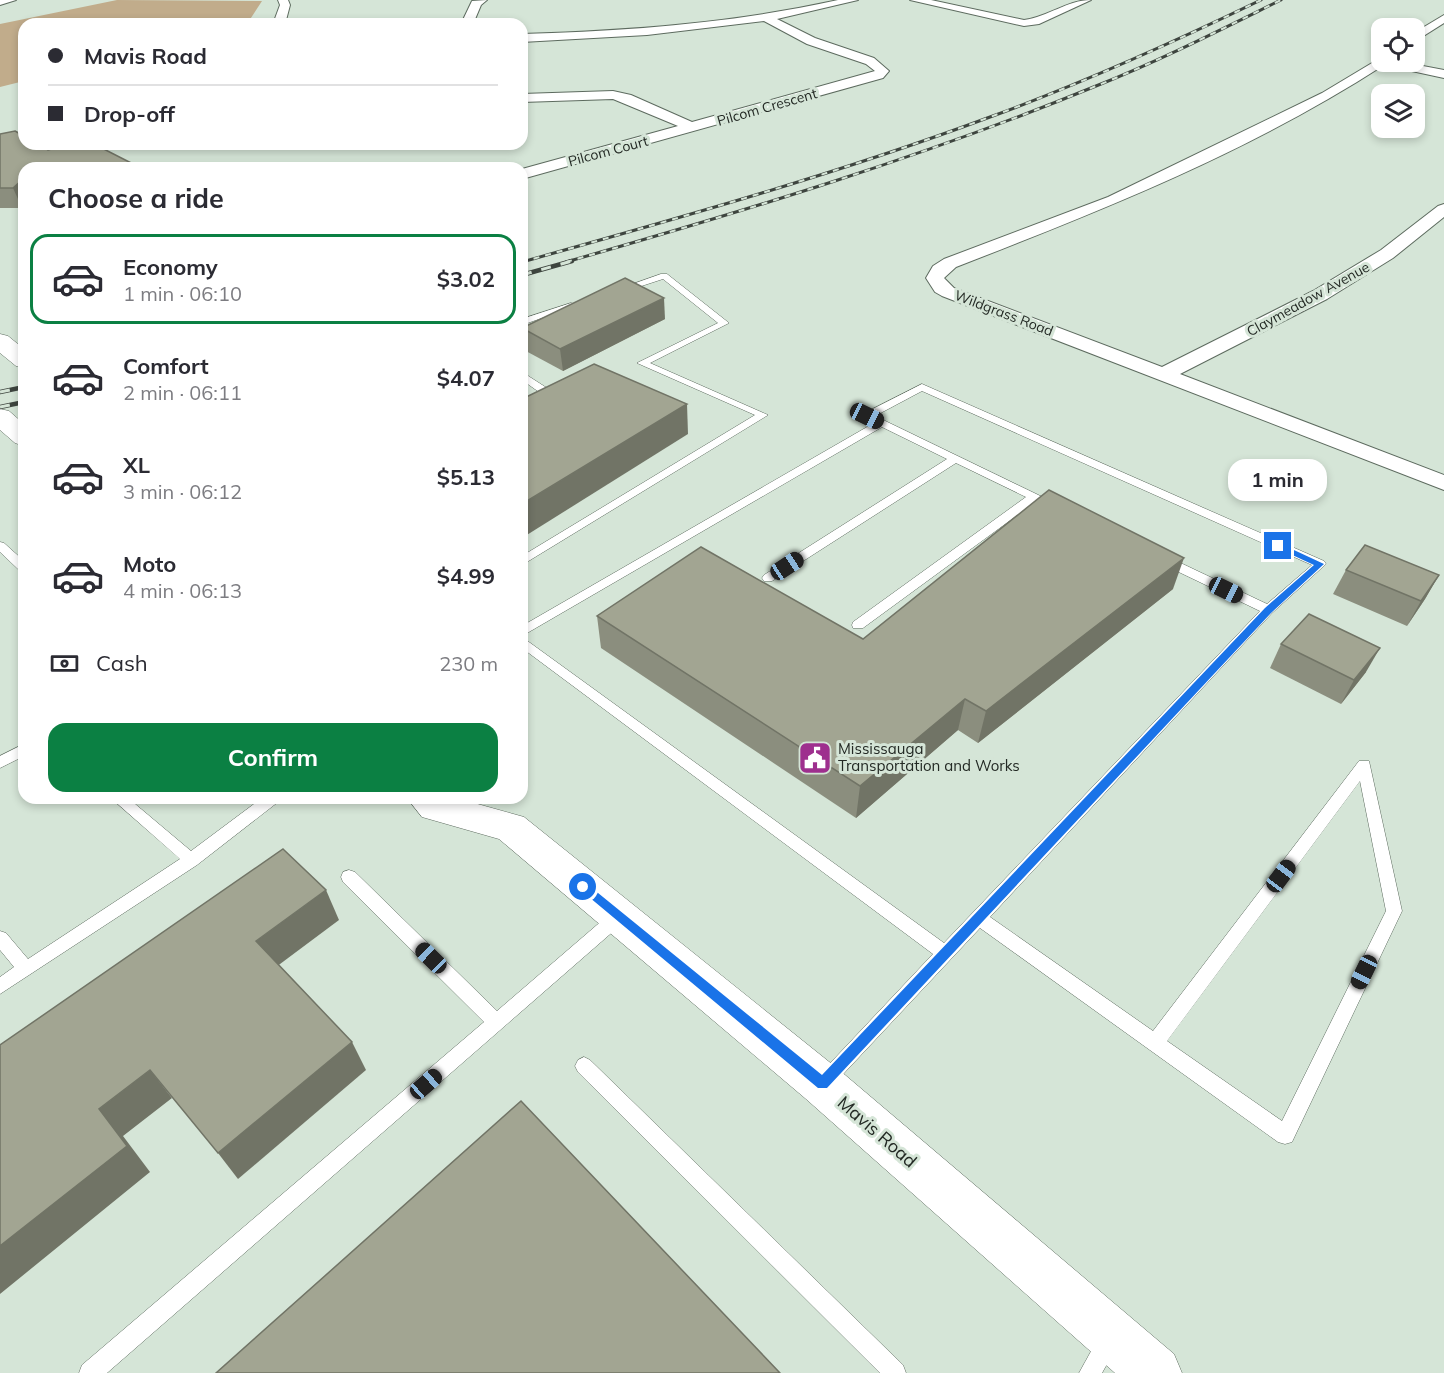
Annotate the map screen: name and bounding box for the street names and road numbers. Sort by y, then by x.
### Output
street label: Pilcom Crescent [715,84,819,130]
street label: Pilcom Court [566,132,650,170]
street label: Claymeadow Avenue [1243,258,1373,340]
street label: Wildgrass Road [952,286,1056,340]
street label: Mavis Road [833,1091,922,1172]

